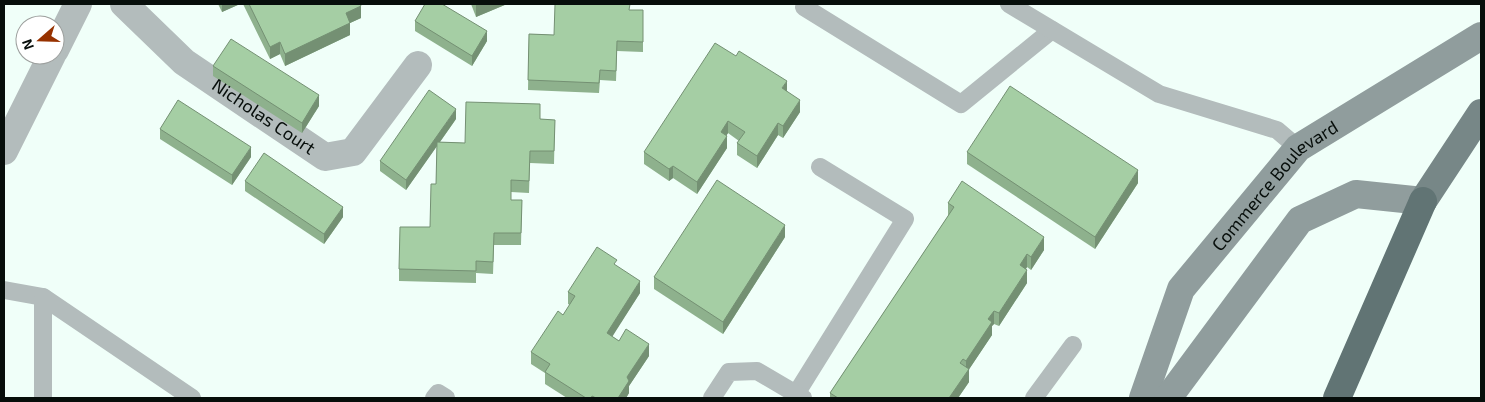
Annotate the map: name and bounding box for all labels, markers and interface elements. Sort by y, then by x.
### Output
north arrow [15,15,65,65]
text: N [18,37,37,52]
street label: Nicholas Court [208,73,320,159]
street label: Commerce Boulevard [1207,115,1342,255]

